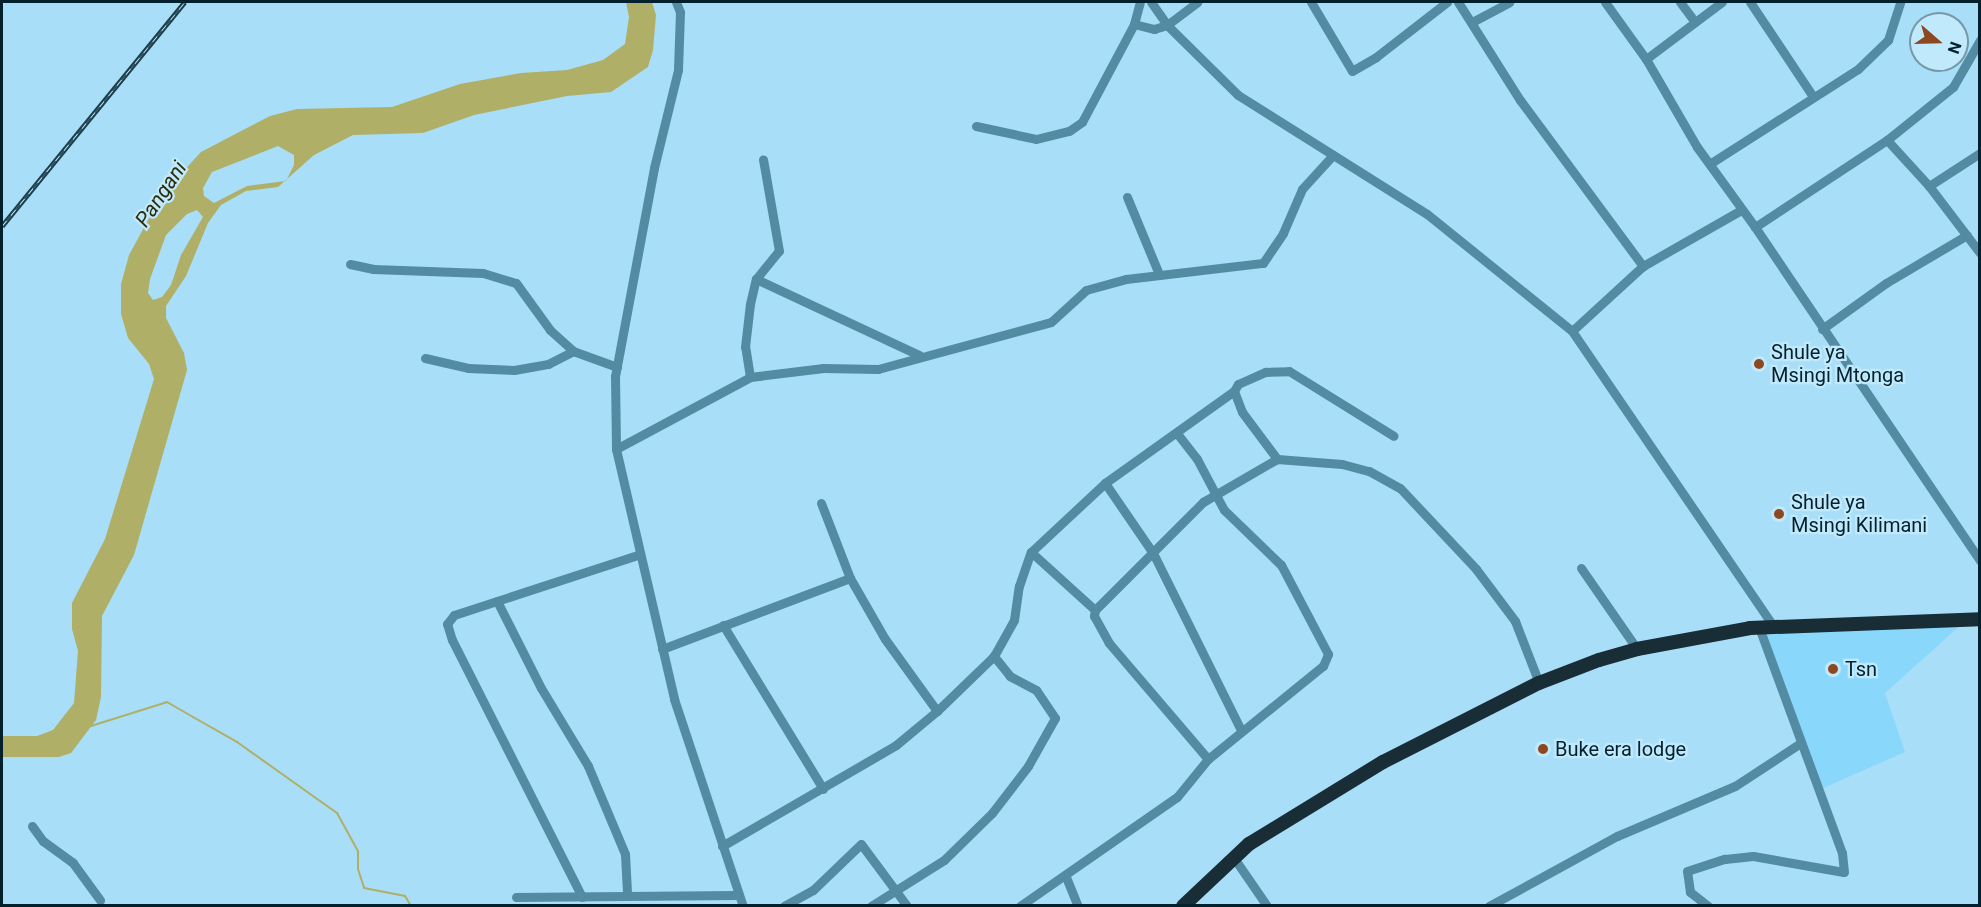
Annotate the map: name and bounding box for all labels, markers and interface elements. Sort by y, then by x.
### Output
north arrow [1909,12,1969,72]
text: N [1944,39,1965,56]
water label: Pangani [130,156,192,232]
place label: Shule ya Msingi Mtonga [1771,340,1904,387]
marker: Shule ya Msingi Mtonga [1752,357,1766,371]
place label: Shule ya Msingi Kilimani [1791,490,1927,537]
marker: Shule ya Msingi Kilimani [1772,507,1786,521]
place label: Tsn [1845,657,1877,681]
marker: Tsn [1826,662,1840,676]
place label: Buke era lodge [1555,737,1686,761]
marker: Buke era lodge [1536,742,1550,756]

